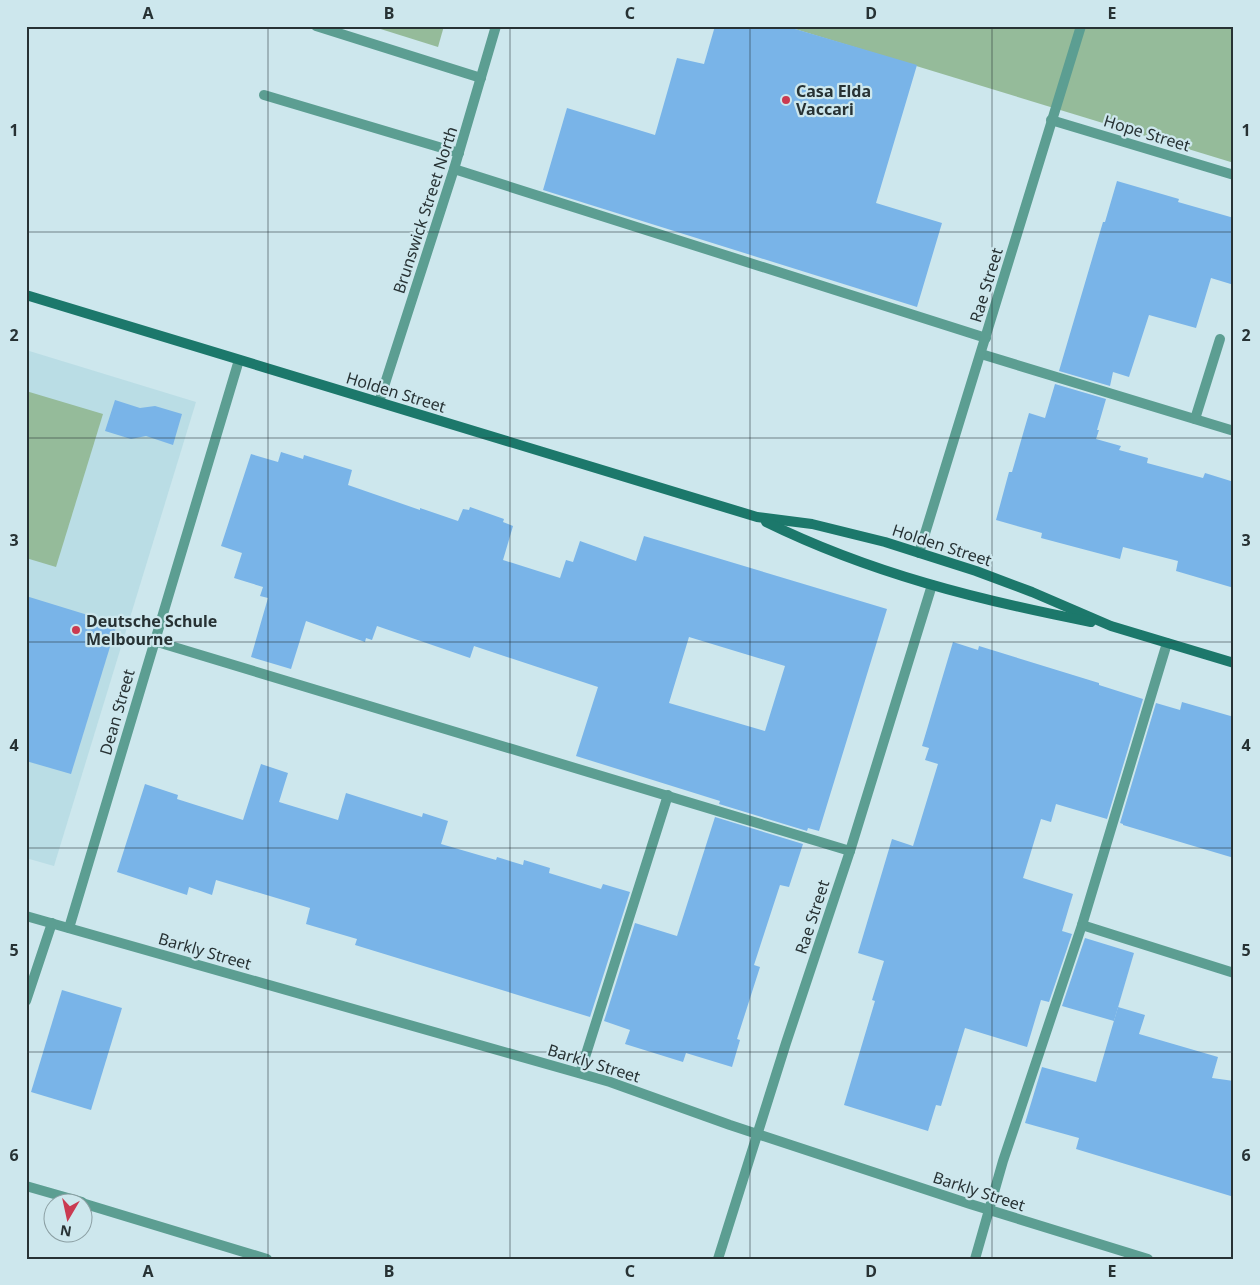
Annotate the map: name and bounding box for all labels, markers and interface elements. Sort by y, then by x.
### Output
text: A [142,2,154,24]
text: B [384,2,394,24]
text: C [625,2,635,24]
text: D [865,2,877,24]
text: E [1108,2,1117,24]
place label: Casa Elda Vaccari [796,80,871,120]
marker: Casa Elda Vaccari [780,94,792,106]
street label: Hope Street [1101,109,1193,157]
text: 1 [9,119,19,141]
text: 1 [1241,119,1251,141]
street label: Brunswick Street North [388,124,462,296]
street label: Rae Street [964,245,1008,325]
text: 2 [9,324,19,346]
text: 2 [1241,324,1251,346]
street label: Holden Street [343,366,449,418]
street label: Holden Street [890,519,995,571]
text: 3 [9,529,19,551]
text: 3 [1241,529,1251,551]
place label: Deutsche Schule Melbourne [86,610,217,650]
marker: Deutsche Schule Melbourne [70,624,82,636]
street label: Dean Street [94,666,140,758]
text: 4 [9,734,19,756]
text: 4 [1241,734,1251,756]
street label: Rae Street [790,877,834,957]
street label: Barkly Street [156,927,254,975]
text: 5 [9,939,19,961]
text: 5 [1241,939,1251,961]
street label: Barkly Street [545,1038,643,1088]
text: 6 [9,1144,19,1166]
text: 6 [1241,1144,1251,1166]
street label: Barkly Street [930,1166,1028,1216]
north arrow [42,1192,92,1242]
text: N [59,1221,73,1242]
text: A [142,1260,154,1282]
text: B [384,1260,394,1282]
text: C [625,1260,635,1282]
text: D [865,1260,877,1282]
text: E [1108,1260,1117,1282]

